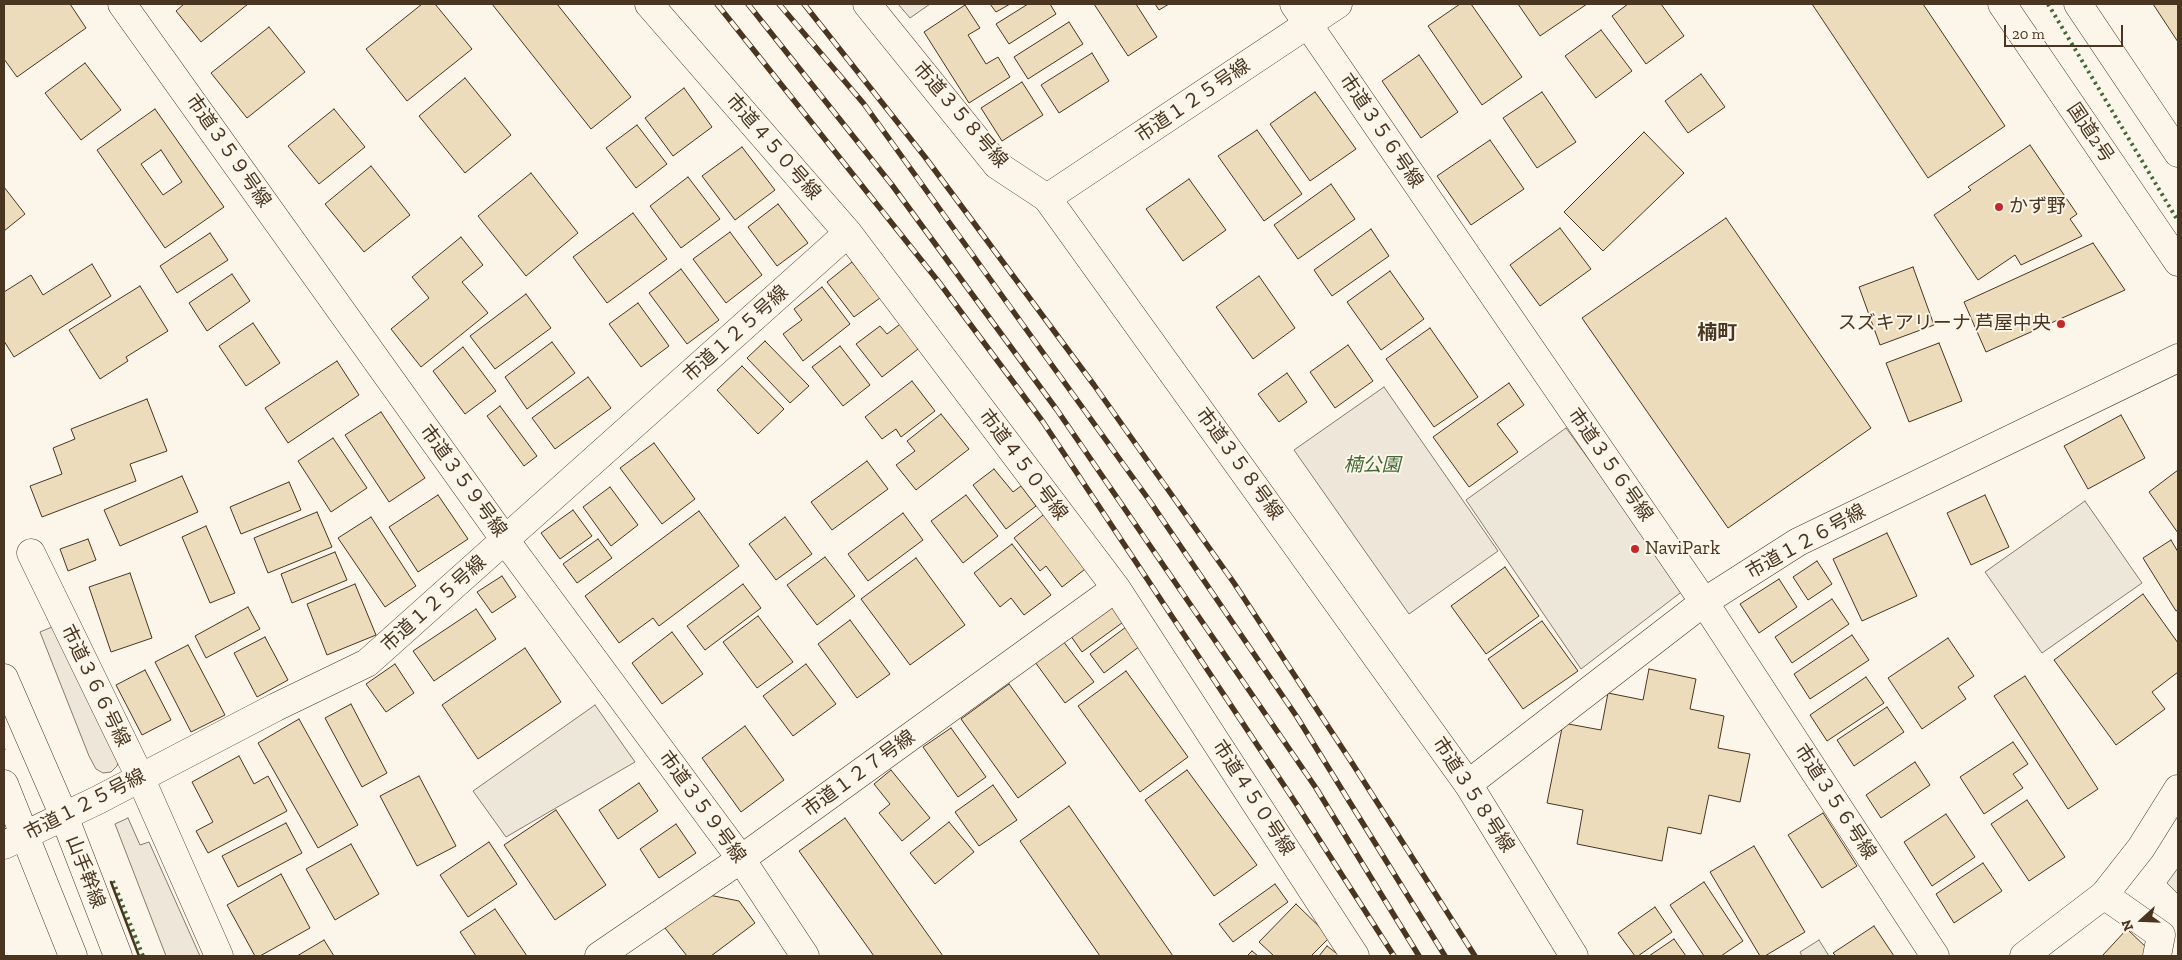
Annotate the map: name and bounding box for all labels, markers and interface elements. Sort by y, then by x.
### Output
scale bar [2007,15,2126,47]
text: 20 m [2012,25,2045,43]
street label: 市道１２５号線 [1131,54,1255,148]
street label: 市道３５８号線 [908,57,1012,173]
street label: 市道３５６号線 [1334,69,1428,193]
street label: 市道４５０号線 [721,89,825,205]
street label: 市道３５９号線 [181,90,275,212]
street label: 国道2号 [2062,99,2118,167]
place label: かず野 [2009,196,2066,218]
marker: かず野 [1993,201,2005,213]
street label: 市道１２５号線 [679,281,793,387]
place label: スズキアリーナ 芦屋中央 [1838,313,2051,335]
marker: スズキアリーナ 芦屋中央 [2055,318,2067,330]
district label: 楠町 [1697,321,1737,345]
street label: 市道３５８号線 [1191,403,1287,525]
street label: 市道３５６号線 [1563,404,1657,526]
street label: 市道４５０号線 [974,405,1072,525]
street label: 市道３５９号線 [415,420,511,542]
park label: 楠公園 [1344,455,1400,477]
street label: 市道１２６号線 [1742,500,1870,584]
place label: NaviPark [1645,538,1720,560]
marker: NaviPark [1629,543,1641,555]
street label: 市道１２５号線 [377,551,491,657]
street label: 市道３６６号線 [56,621,134,751]
street label: 市道１２７号線 [798,726,920,822]
street label: 市道３５８号線 [1427,733,1519,857]
street label: 市道４５０号線 [1207,736,1299,860]
street label: 市道３５６号線 [1789,740,1881,864]
street label: 市道３５９号線 [654,746,750,868]
street label: 市道１２５号線 [21,765,149,845]
street label: 山手幹線 [61,832,109,912]
north arrow [2117,895,2167,945]
text: N [2118,917,2137,933]

